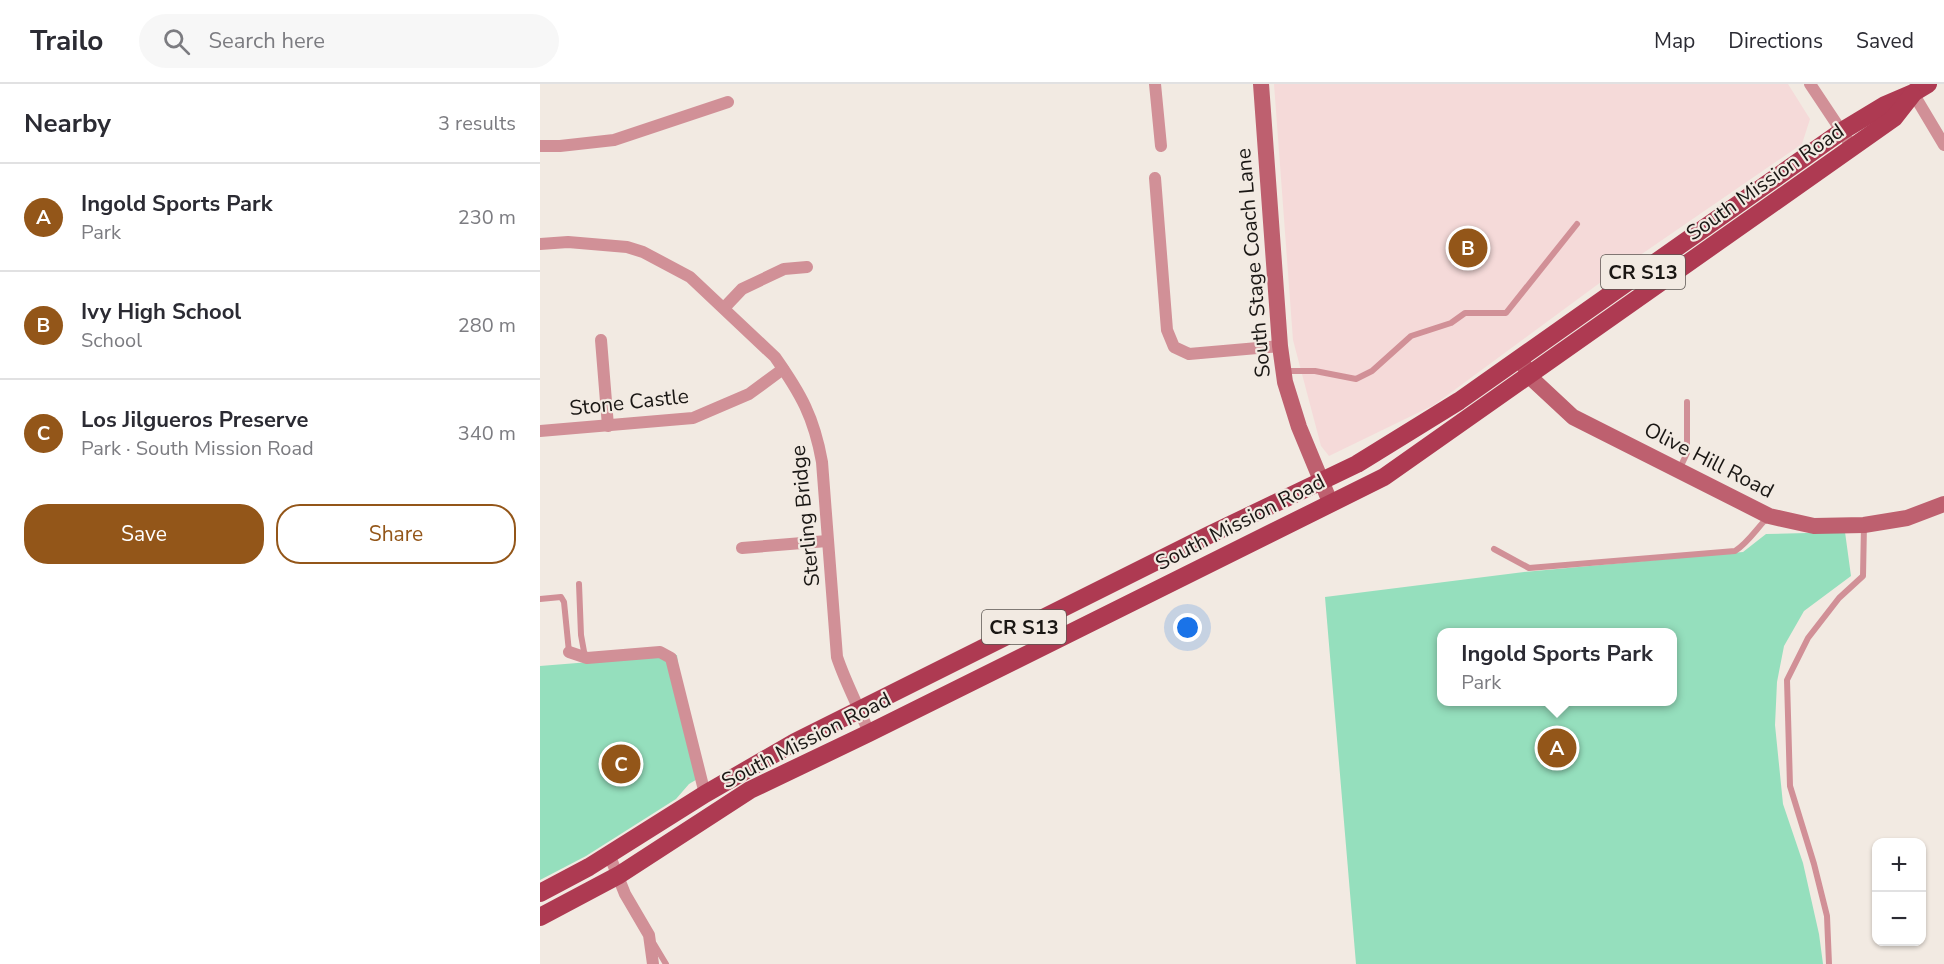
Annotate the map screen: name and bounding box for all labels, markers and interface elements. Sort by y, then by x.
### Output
search box [139,14,559,68]
text: Trailo [30,22,103,60]
icon: search [160,25,193,58]
text: Search here [208,26,325,56]
text: Map [1654,27,1695,55]
text: Directions [1728,27,1823,55]
text: Saved [1856,27,1914,55]
text: Nearby [24,106,111,141]
text: 3 results [438,110,516,137]
street label: South Mission Road [1680,117,1850,247]
street label: South Stage Coach Lane [1229,147,1277,379]
text: Ingold Sports Park [81,189,272,219]
text: A [36,204,51,231]
text: 230 m [458,204,516,231]
text: Park [81,219,121,246]
pin: B [1448,226,1488,270]
road number: CR S13 [1601,255,1685,289]
text: Ivy High School [81,297,241,327]
text: B [37,312,50,339]
text: 280 m [458,312,516,339]
text: School [81,327,142,354]
street label: Stone Castle [568,382,690,422]
text: Los Jilgueros Preserve [81,405,308,435]
street label: Olive Hill Road [1639,415,1779,505]
text: C [37,420,50,447]
text: 340 m [458,420,516,447]
text: Park · South Mission Road [81,435,314,462]
street label: Sterling Bridge [784,444,826,588]
street label: South Mission Road [1150,467,1330,577]
button: Save [24,504,264,564]
button: Share [276,504,516,564]
road number: CR S13 [982,610,1066,644]
your location [1173,613,1202,642]
popup [1437,628,1677,706]
text: Ingold Sports Park [1461,639,1653,669]
text: Park [1461,669,1501,696]
street label: South Mission Road [716,685,896,795]
pin: A [1538,726,1576,770]
pin: C [602,742,640,786]
map controls [1872,838,1926,946]
button: + [1872,838,1926,892]
button: − [1872,892,1926,946]

